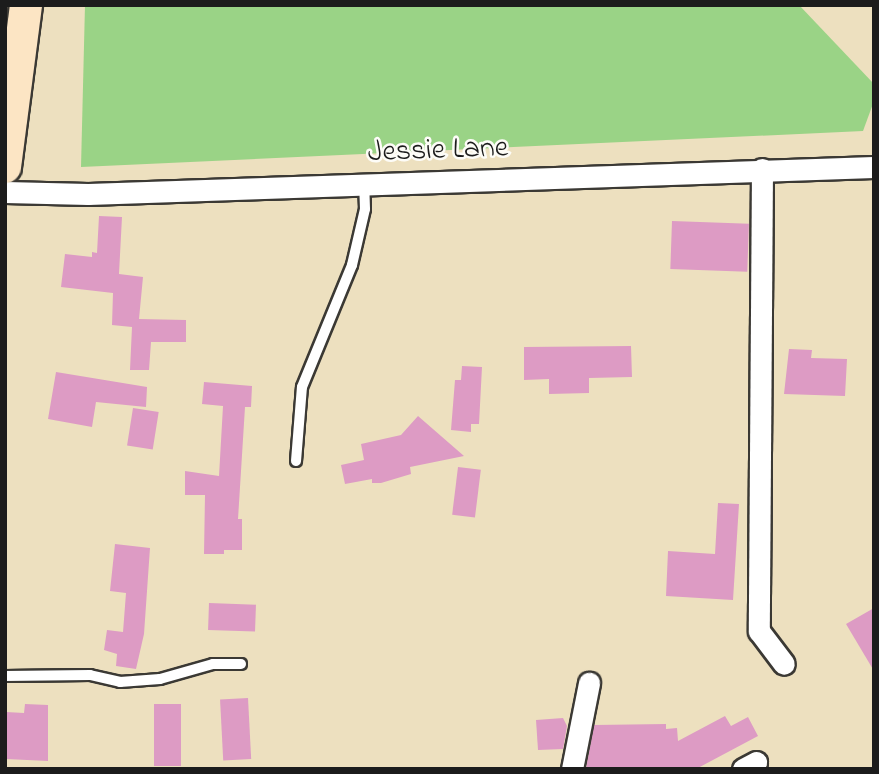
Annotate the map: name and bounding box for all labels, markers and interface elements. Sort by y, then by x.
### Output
street label: Jessie Lane [367,131,509,171]

